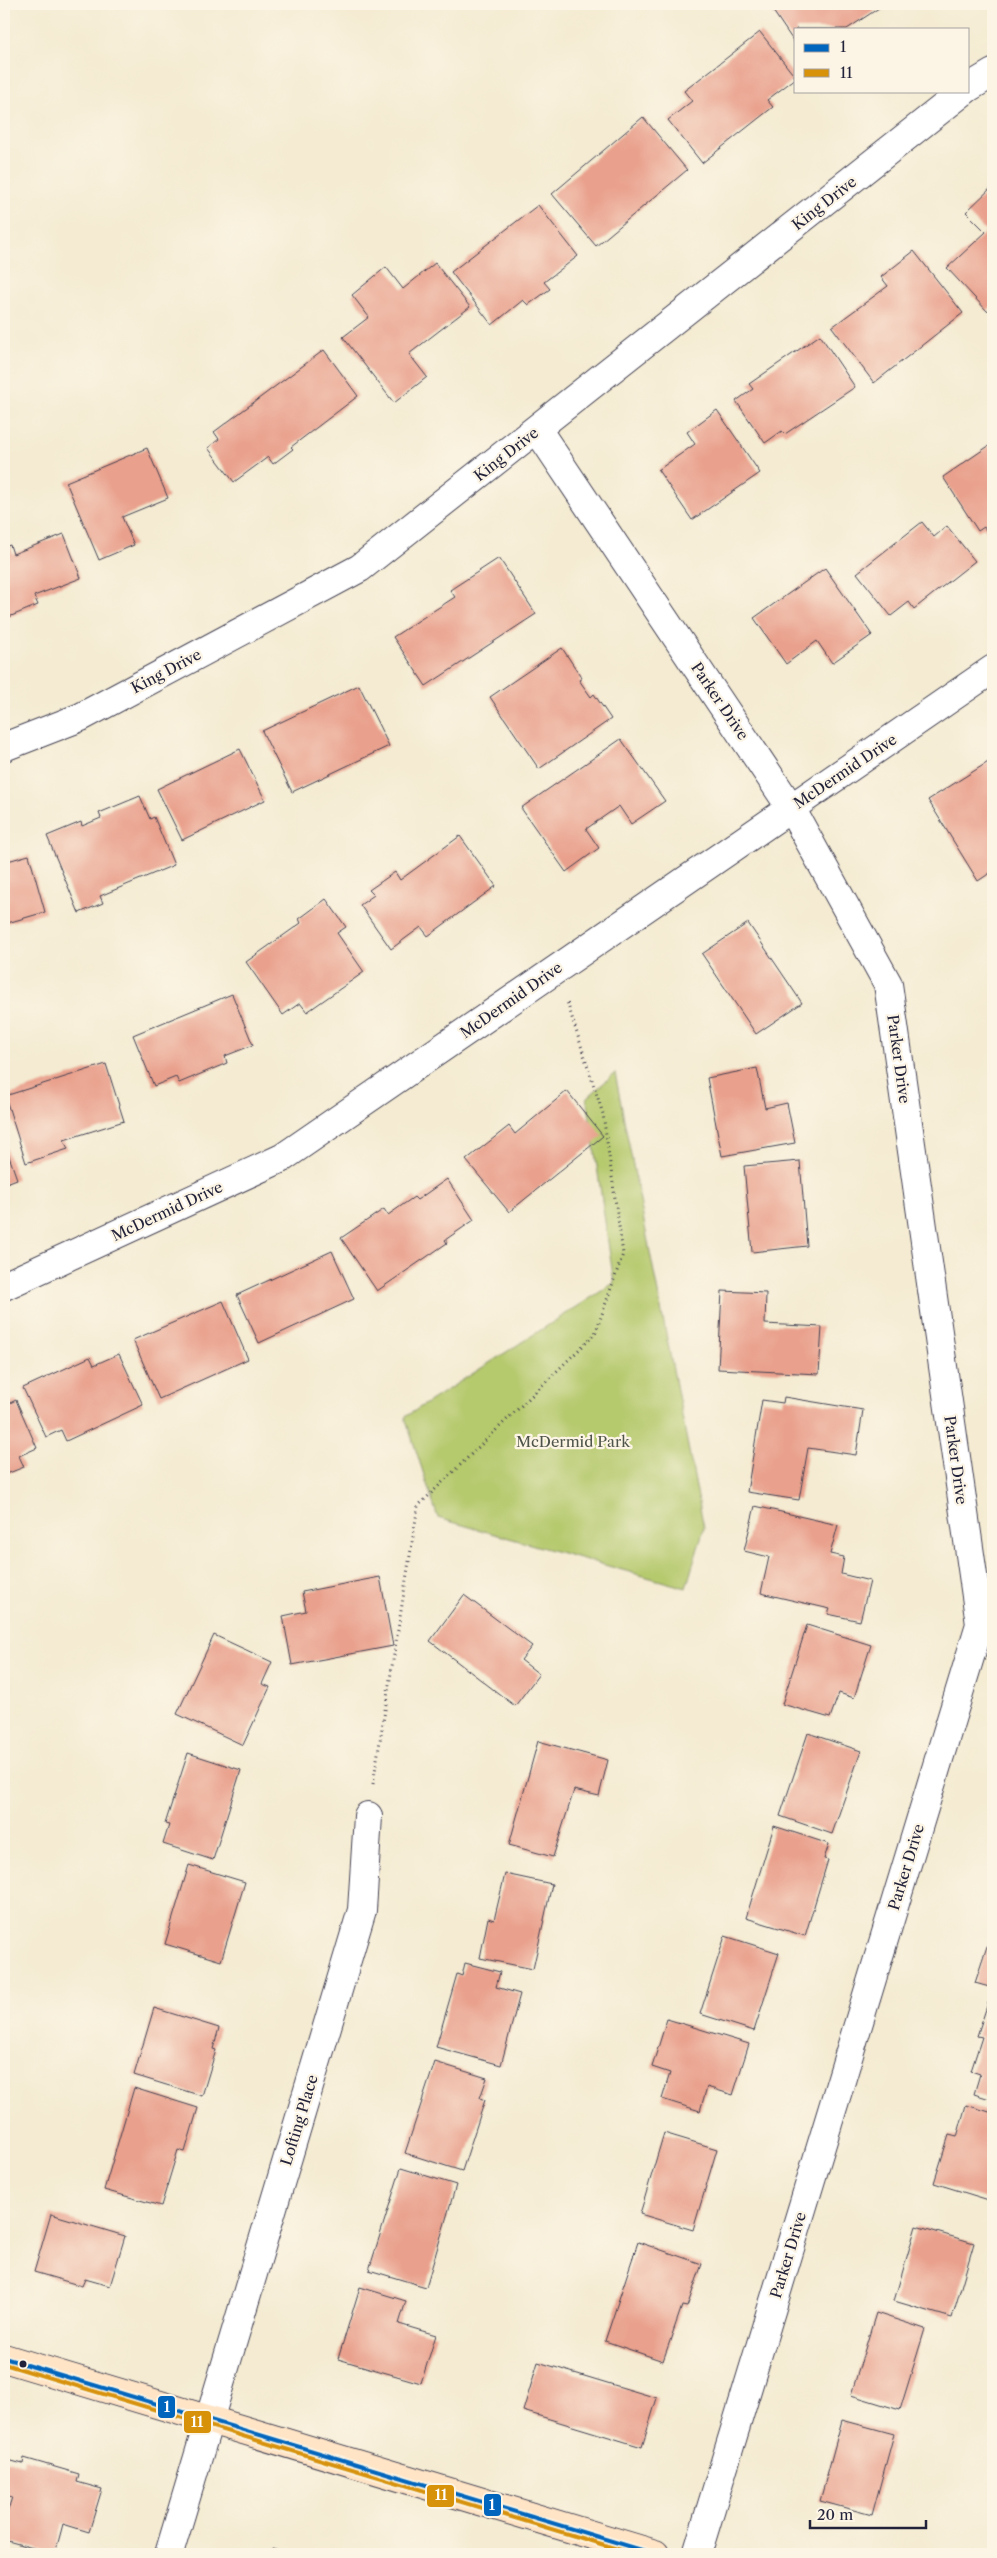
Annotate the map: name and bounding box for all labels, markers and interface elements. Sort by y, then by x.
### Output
legend [794,28,970,92]
text: 1 [840,37,847,56]
text: 11 [840,63,853,82]
street label: King Drive [788,172,860,234]
street label: King Drive [470,423,542,485]
street label: King Drive [128,645,204,697]
street label: Parker Drive [687,659,753,743]
street label: McDermid Drive [790,730,900,812]
street label: McDermid Drive [456,958,566,1042]
street label: Parker Drive [883,1013,915,1105]
street label: McDermid Drive [109,1177,225,1245]
street label: Parker Drive [940,1414,972,1506]
park label: McDermid Park [516,1432,631,1451]
street label: Parker Drive [884,1821,928,1913]
street label: Lofting Place [276,2072,322,2168]
street label: Parker Drive [766,2209,810,2301]
unlabelled marker [18,2359,28,2369]
line badge: 1 [157,2395,176,2419]
text: 1 [164,2398,171,2416]
line badge: 11 [183,2410,212,2434]
text: 11 [191,2413,204,2431]
line badge: 11 [426,2484,455,2508]
text: 11 [435,2486,448,2504]
line badge: 1 [483,2493,502,2517]
text: 1 [489,2496,496,2514]
scale bar [810,2498,926,2530]
text: 20 m [817,2505,853,2524]

